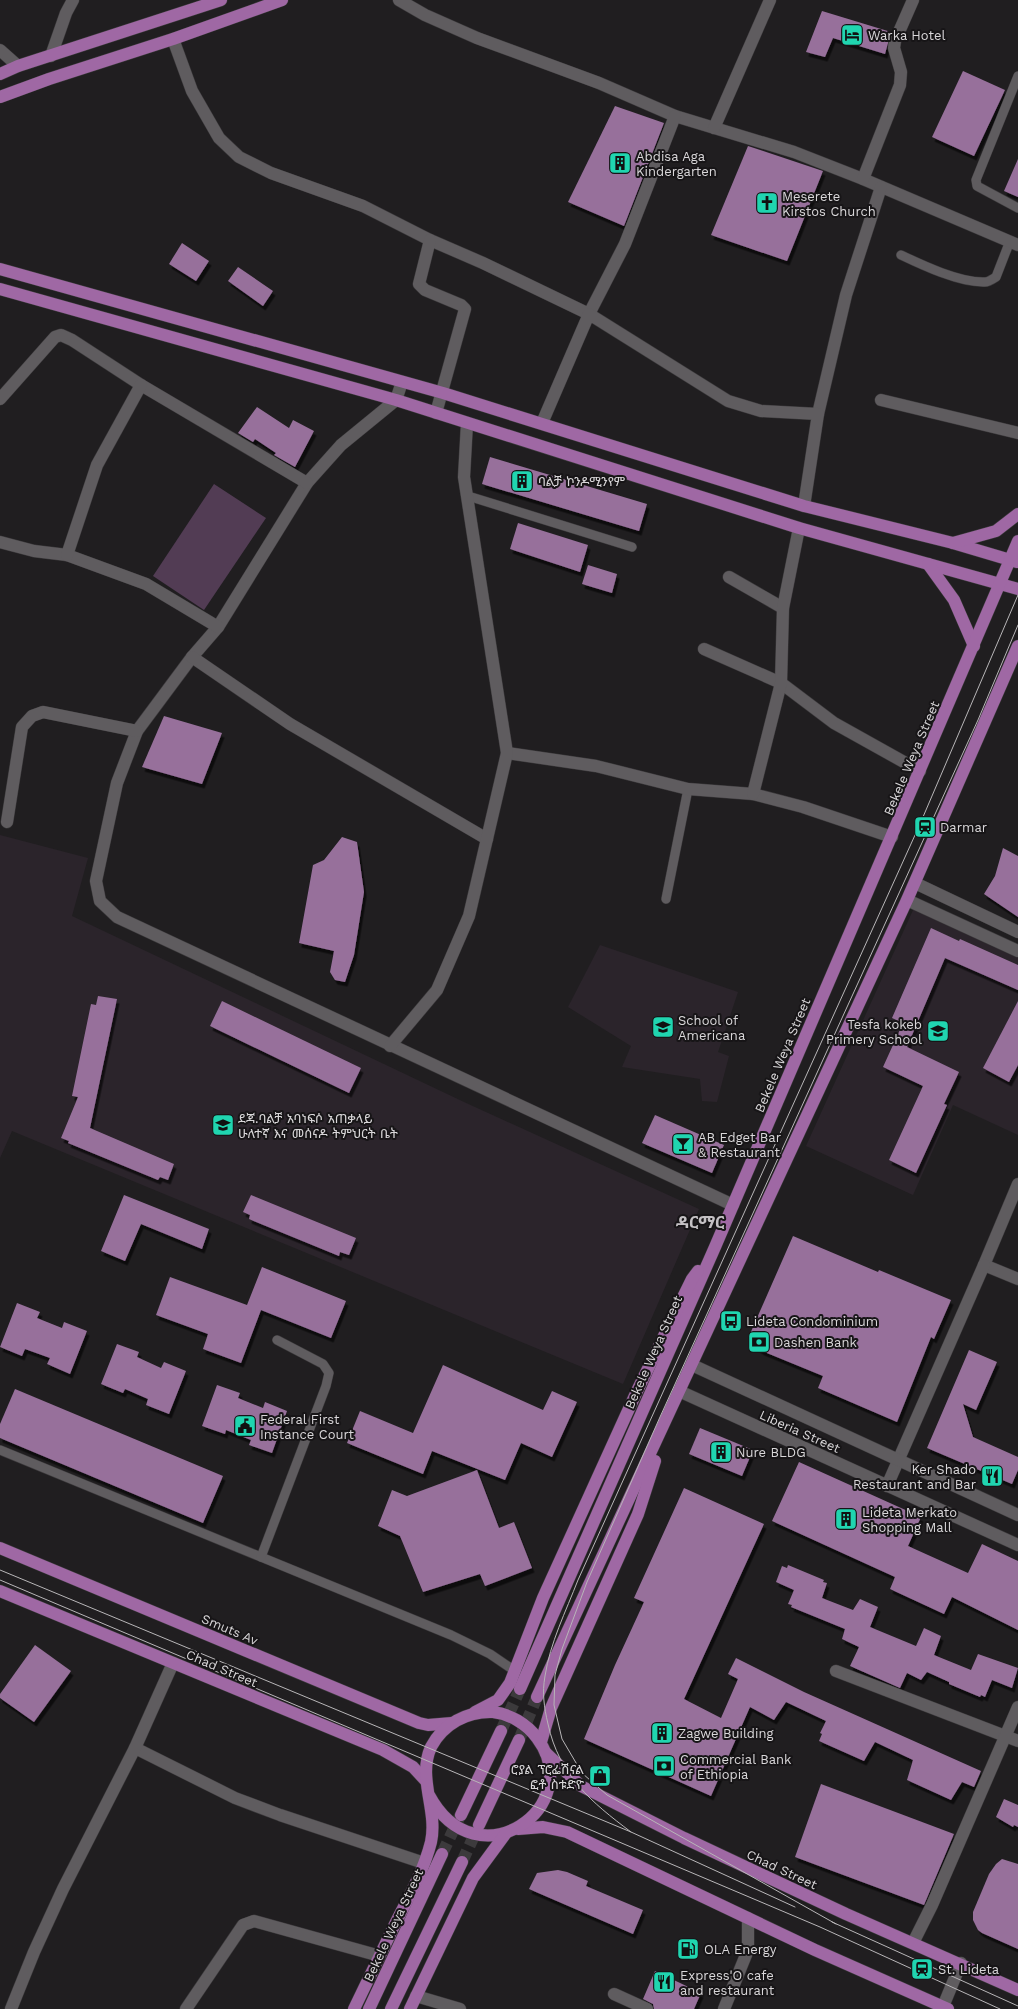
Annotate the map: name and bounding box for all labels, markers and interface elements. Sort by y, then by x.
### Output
hotel icon: Warka Hotel [839,22,865,48]
place label: Warka Hotel [868,28,945,43]
place label: Abdisa Aga Kindergarten [636,149,717,179]
building icon: Abdisa Aga Kindergarten [607,150,633,176]
place label: Meserete Kirstos Church [782,189,876,219]
church icon: Meserete Kirstos Church [754,190,780,216]
building icon: ባልቻ ኮንዶሚንየም [509,468,535,494]
place label: ባልቻ ኮንዶሚንየም [538,474,626,489]
street label: Bekele Weya Street [881,698,943,818]
station icon: Darmar [912,814,938,840]
place label: Darmar [940,820,987,835]
street label: Bekele Weya Street [752,995,814,1115]
place label: School of Americana [678,1013,746,1043]
school or university icon: School of Americana [650,1014,676,1040]
place label: Tesfa kokeb Primery School [826,1017,922,1047]
school or university icon: Tesfa kokeb Primery School [925,1018,951,1044]
place label: ደጃ.ባልቻ አባነፍሶ አጠቃላይ ሁለተኛ እና መሰናዶ ትምህርት ቤት [238,1111,398,1141]
school or university icon: ደጃ.ባልቻ አባነፍሶ አጠቃላይ ሁለተኛ እና መሰናዶ ትምህርት ቤት [210,1112,236,1138]
place label: AB Edget Bar & Restaurant [698,1130,781,1160]
bar icon: AB Edget Bar & Restaurant [670,1131,696,1157]
district label: ዳርማር [676,1212,725,1232]
street label: Bekele Weya Street [622,1293,685,1411]
bus stop icon: Lideta Condominium [718,1308,744,1334]
place label: Lideta Condominium [746,1314,878,1329]
bank icon: Dashen Bank [746,1329,772,1355]
place label: Dashen Bank [774,1335,858,1350]
street label: Liberia Street [757,1407,843,1456]
place label: Federal First Instance Court [260,1412,354,1442]
public building icon: Federal First Instance Court [232,1413,258,1439]
building icon: Nure BLDG [708,1439,734,1465]
place label: Nure BLDG [736,1445,806,1460]
place label: Ker Shado Restaurant and Bar [853,1462,976,1492]
restaurant icon: Ker Shado Restaurant and Bar [979,1463,1005,1489]
place label: Lideta Merkato Shopping Mall [862,1505,957,1535]
building icon: Lideta Merkato Shopping Mall [833,1506,859,1532]
street label: Smuts Av [199,1611,260,1648]
street label: Chad Street [184,1647,260,1690]
building icon: Zagwe Building [649,1720,675,1746]
place label: Zagwe Building [678,1726,774,1741]
place label: Commercial Bank of Ethiopia [680,1752,792,1782]
bank icon: Commercial Bank of Ethiopia [651,1753,677,1779]
place label: ሮያል ፕሮፌሽናል ፎቶ ስቱድዮ [511,1762,585,1792]
shop icon: ሮያል ፕሮፌሽናል ፎቶ ስቱድዮ [587,1763,613,1789]
street label: Chad Street [744,1847,820,1893]
street label: Bekele Weya Street [361,1866,426,1984]
fuel station icon: OLA Energy [675,1936,701,1962]
place label: OLA Energy [704,1942,777,1957]
station icon: St. Lideta [909,1956,935,1982]
place label: St. Lideta [938,1962,1000,1977]
place label: Express'O cafe and restaurant [680,1968,775,1998]
restaurant icon: Express'O cafe and restaurant [651,1969,677,1995]

